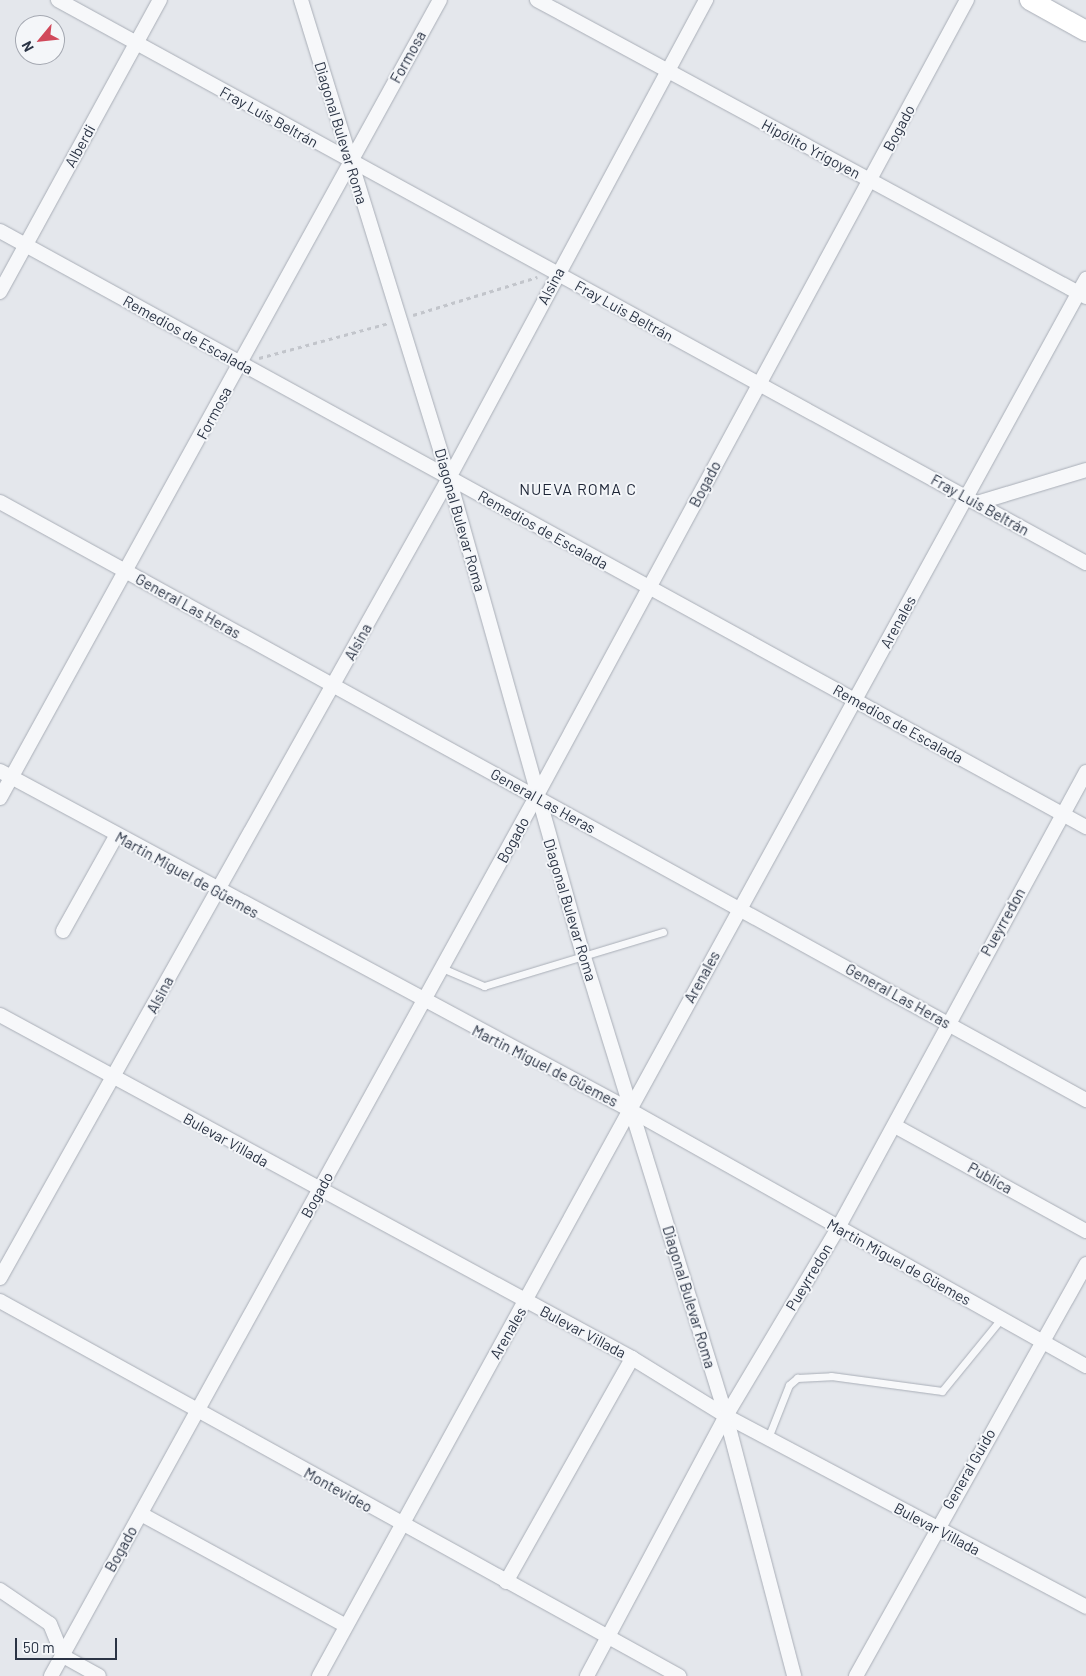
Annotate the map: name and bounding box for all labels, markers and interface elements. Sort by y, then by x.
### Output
north arrow [15,15,65,65]
street label: Formosa [386,28,430,86]
text: N [18,39,37,55]
street label: Diagonal Bulevar Roma [311,60,371,206]
street label: Fray Luis Beltrán [217,83,321,151]
street label: Bogado [879,102,919,154]
street label: Hipólito Yrigoyen [759,115,863,183]
street label: Alberdi [61,121,99,171]
street label: Alsina [534,264,568,308]
street label: Fray Luis Beltrán [572,277,676,345]
street label: Remedios de Escalada [120,292,256,378]
street label: Formosa [193,384,235,442]
street label: Diagonal Bulevar Roma [431,446,489,594]
street label: Bogado [685,458,725,510]
street label: Fray Luis Beltrán [928,471,1032,539]
district label: NUEVA ROMA C [518,479,638,499]
street label: Remedios de Escalada [475,487,611,573]
street label: General Las Heras [132,570,244,642]
street label: Arenales [876,593,920,651]
street label: Alsina [341,620,375,664]
street label: Remedios de Escalada [830,681,966,767]
street label: General Las Heras [487,765,599,837]
street label: Bogado [493,814,533,866]
street label: Martin Miguel de Güemes [112,828,262,922]
street label: Diagonal Bulevar Roma [540,837,600,983]
street label: Pueyrredon [977,885,1029,959]
street label: Arenales [680,948,724,1006]
street label: General Las Heras [842,960,954,1032]
street label: Alsina [143,973,177,1017]
street label: Martin Miguel de Güemes [469,1021,621,1111]
street label: Bulevar Villada [180,1109,272,1171]
street label: Publica [965,1159,1015,1197]
street label: Bogado [297,1169,337,1221]
street label: Martin Miguel de Güemes [824,1215,974,1309]
street label: Diagonal Bulevar Roma [659,1224,719,1370]
street label: Pueyrredon [782,1240,836,1314]
street label: Bulevar Villada [537,1302,629,1362]
street label: Arenales [486,1304,530,1362]
street label: General Guido [939,1425,999,1513]
street label: Montevideo [301,1464,375,1516]
street label: Bulevar Villada [891,1499,983,1559]
street label: Bogado [101,1523,141,1575]
scale bar [18,1628,120,1660]
text: 50 m [23,1638,55,1656]

